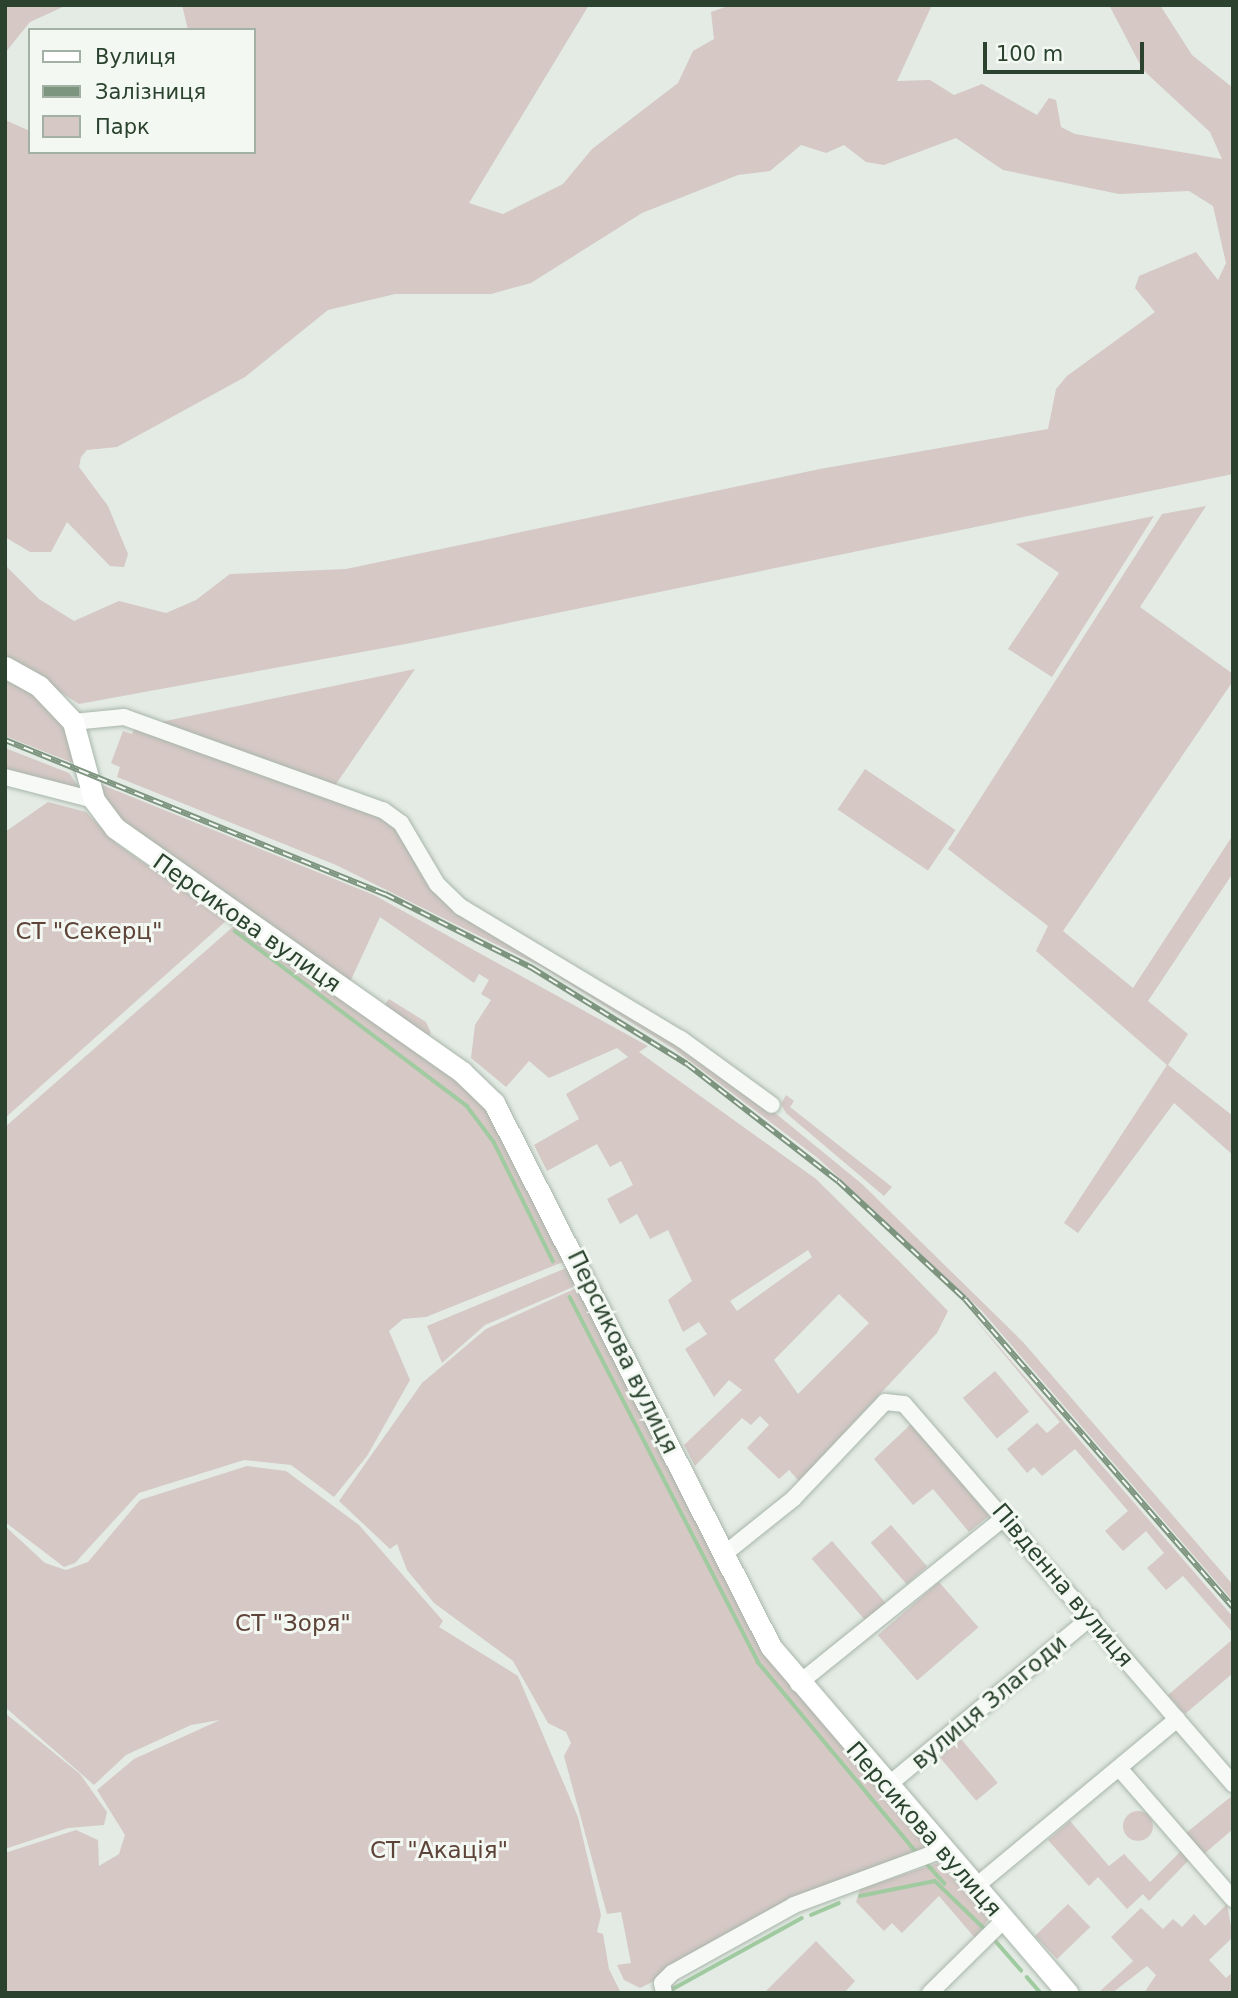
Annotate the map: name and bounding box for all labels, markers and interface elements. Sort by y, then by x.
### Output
legend [28,28,256,154]
scale bar [986,28,1147,72]
text: 100 m [996,42,1063,66]
text: Вулиця [95,45,176,69]
text: Залізниця [95,80,206,104]
text: Парк [95,115,150,139]
street label: Персикова вулиця [148,848,346,998]
park label: СТ "Секерц" [15,917,163,945]
street label: Персикова вулиця [562,1246,684,1458]
street label: Південна вулиця [987,1498,1139,1672]
park label: СТ "Зоря" [235,1609,351,1637]
street label: вулиця Злагоди [906,1629,1072,1775]
street label: Персикова вулиця [840,1736,1008,1922]
park label: СТ "Акація" [370,1836,508,1864]

